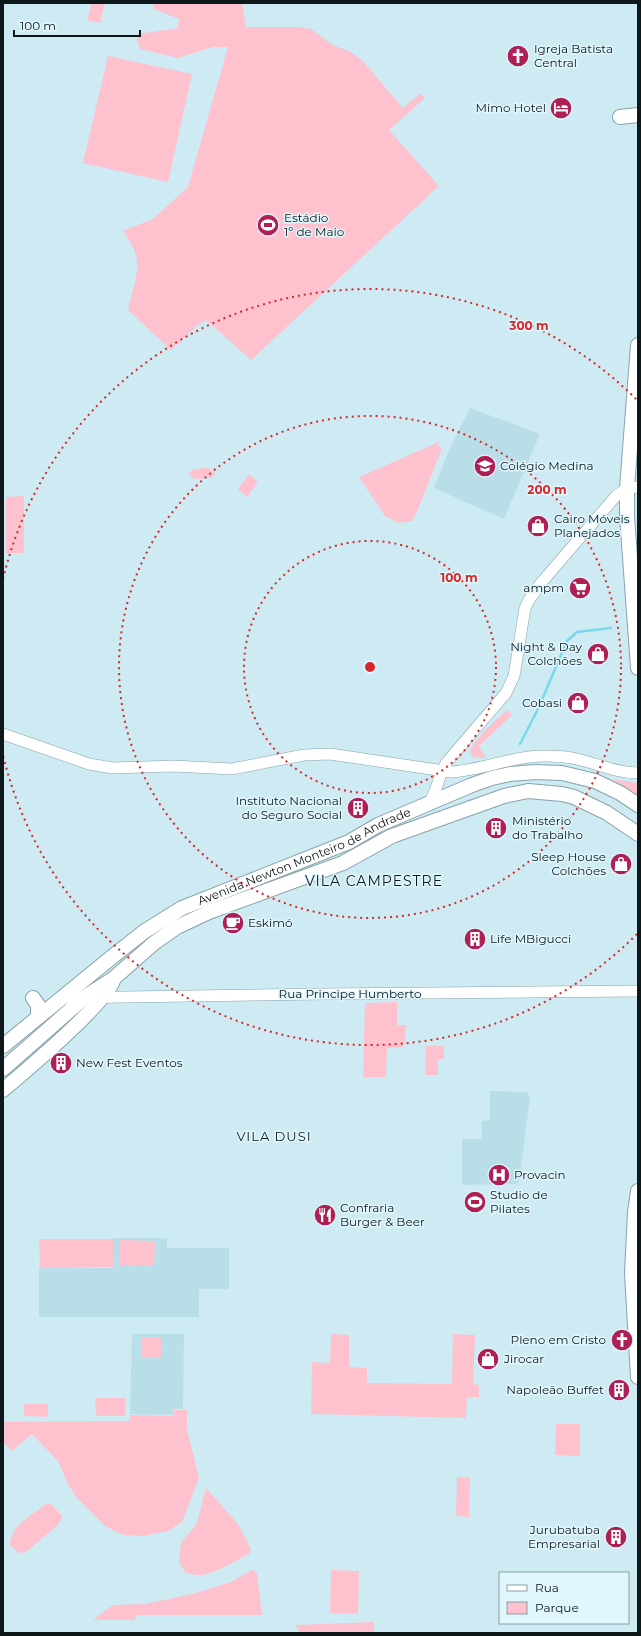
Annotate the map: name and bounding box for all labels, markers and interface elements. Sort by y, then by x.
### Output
scale bar [14,12,140,38]
text: 100 m [20,18,56,33]
place label: Igreja Batista Central [534,41,613,70]
church icon: Igreja Batista Central [505,43,531,69]
hotel icon: Mimo Hotel [548,95,574,121]
place label: Mimo Hotel [476,100,546,115]
place label: Estádio 1º de Maio [284,210,344,239]
sports icon: Estádio 1º de Maio [255,212,281,238]
text: 300 m [508,318,549,333]
school or university icon: Colégio Medina [472,453,498,479]
place label: Colégio Medina [500,458,594,473]
text: 200 m [527,482,567,497]
place label: Cairo Móveis Planejados [554,511,630,540]
shop icon: Cairo Móveis Planejados [525,513,551,539]
text: 100 m [441,570,477,585]
supermarket icon: ampm [567,575,593,601]
place label: ampm [523,580,564,595]
place label: Night & Day Colchões [510,639,582,668]
shop icon: Night & Day Colchões [585,641,611,667]
centre of rings [363,660,377,674]
shop icon: Cobasi [565,690,591,716]
place label: Cobasi [522,695,562,710]
place label: Instituto Nacional do Seguro Social [235,793,342,822]
building icon: Instituto Nacional do Seguro Social [345,795,371,821]
street label: Avenida Newton Monteiro de Andrade [195,804,413,908]
place label: Ministério do Trabalho [512,813,583,842]
building icon: Ministério do Trabalho [483,815,509,841]
place label: Sleep House Colchões [531,849,606,878]
shop icon: Sleep House Colchões [608,851,634,877]
district label: VILA CAMPESTRE [305,872,443,890]
cafe icon: Eskimó [220,910,246,936]
place label: Eskimó [248,915,292,930]
building icon: Life MBigucci [462,926,488,952]
place label: Life MBigucci [490,931,571,946]
street label: Rua Principe Humberto [279,986,421,1001]
building icon: New Fest Eventos [48,1050,74,1076]
place label: New Fest Eventos [76,1055,183,1070]
district label: VILA DUSI [236,1128,312,1144]
hospital icon: Provacin [486,1162,512,1188]
place label: Provacin [514,1167,566,1182]
place label: Studio de Pilates [490,1187,548,1216]
sports icon: Studio de Pilates [462,1189,488,1215]
place label: Confraria Burger & Beer [340,1200,425,1229]
restaurant icon: Confraria Burger & Beer [312,1202,338,1228]
church icon: Pleno em Cristo [609,1327,635,1353]
place label: Pleno em Cristo [511,1332,606,1347]
shop icon: Jirocar [475,1346,501,1372]
place label: Jirocar [503,1351,544,1366]
building icon: Napoleão Buffet [606,1377,632,1403]
place label: Napoleão Buffet [506,1382,604,1397]
place label: Jurubatuba Empresarial [528,1522,600,1551]
building icon: Jurubatuba Empresarial [603,1524,629,1550]
legend [499,1572,629,1624]
text: Rua [535,1580,559,1595]
text: Parque [535,1600,579,1615]

